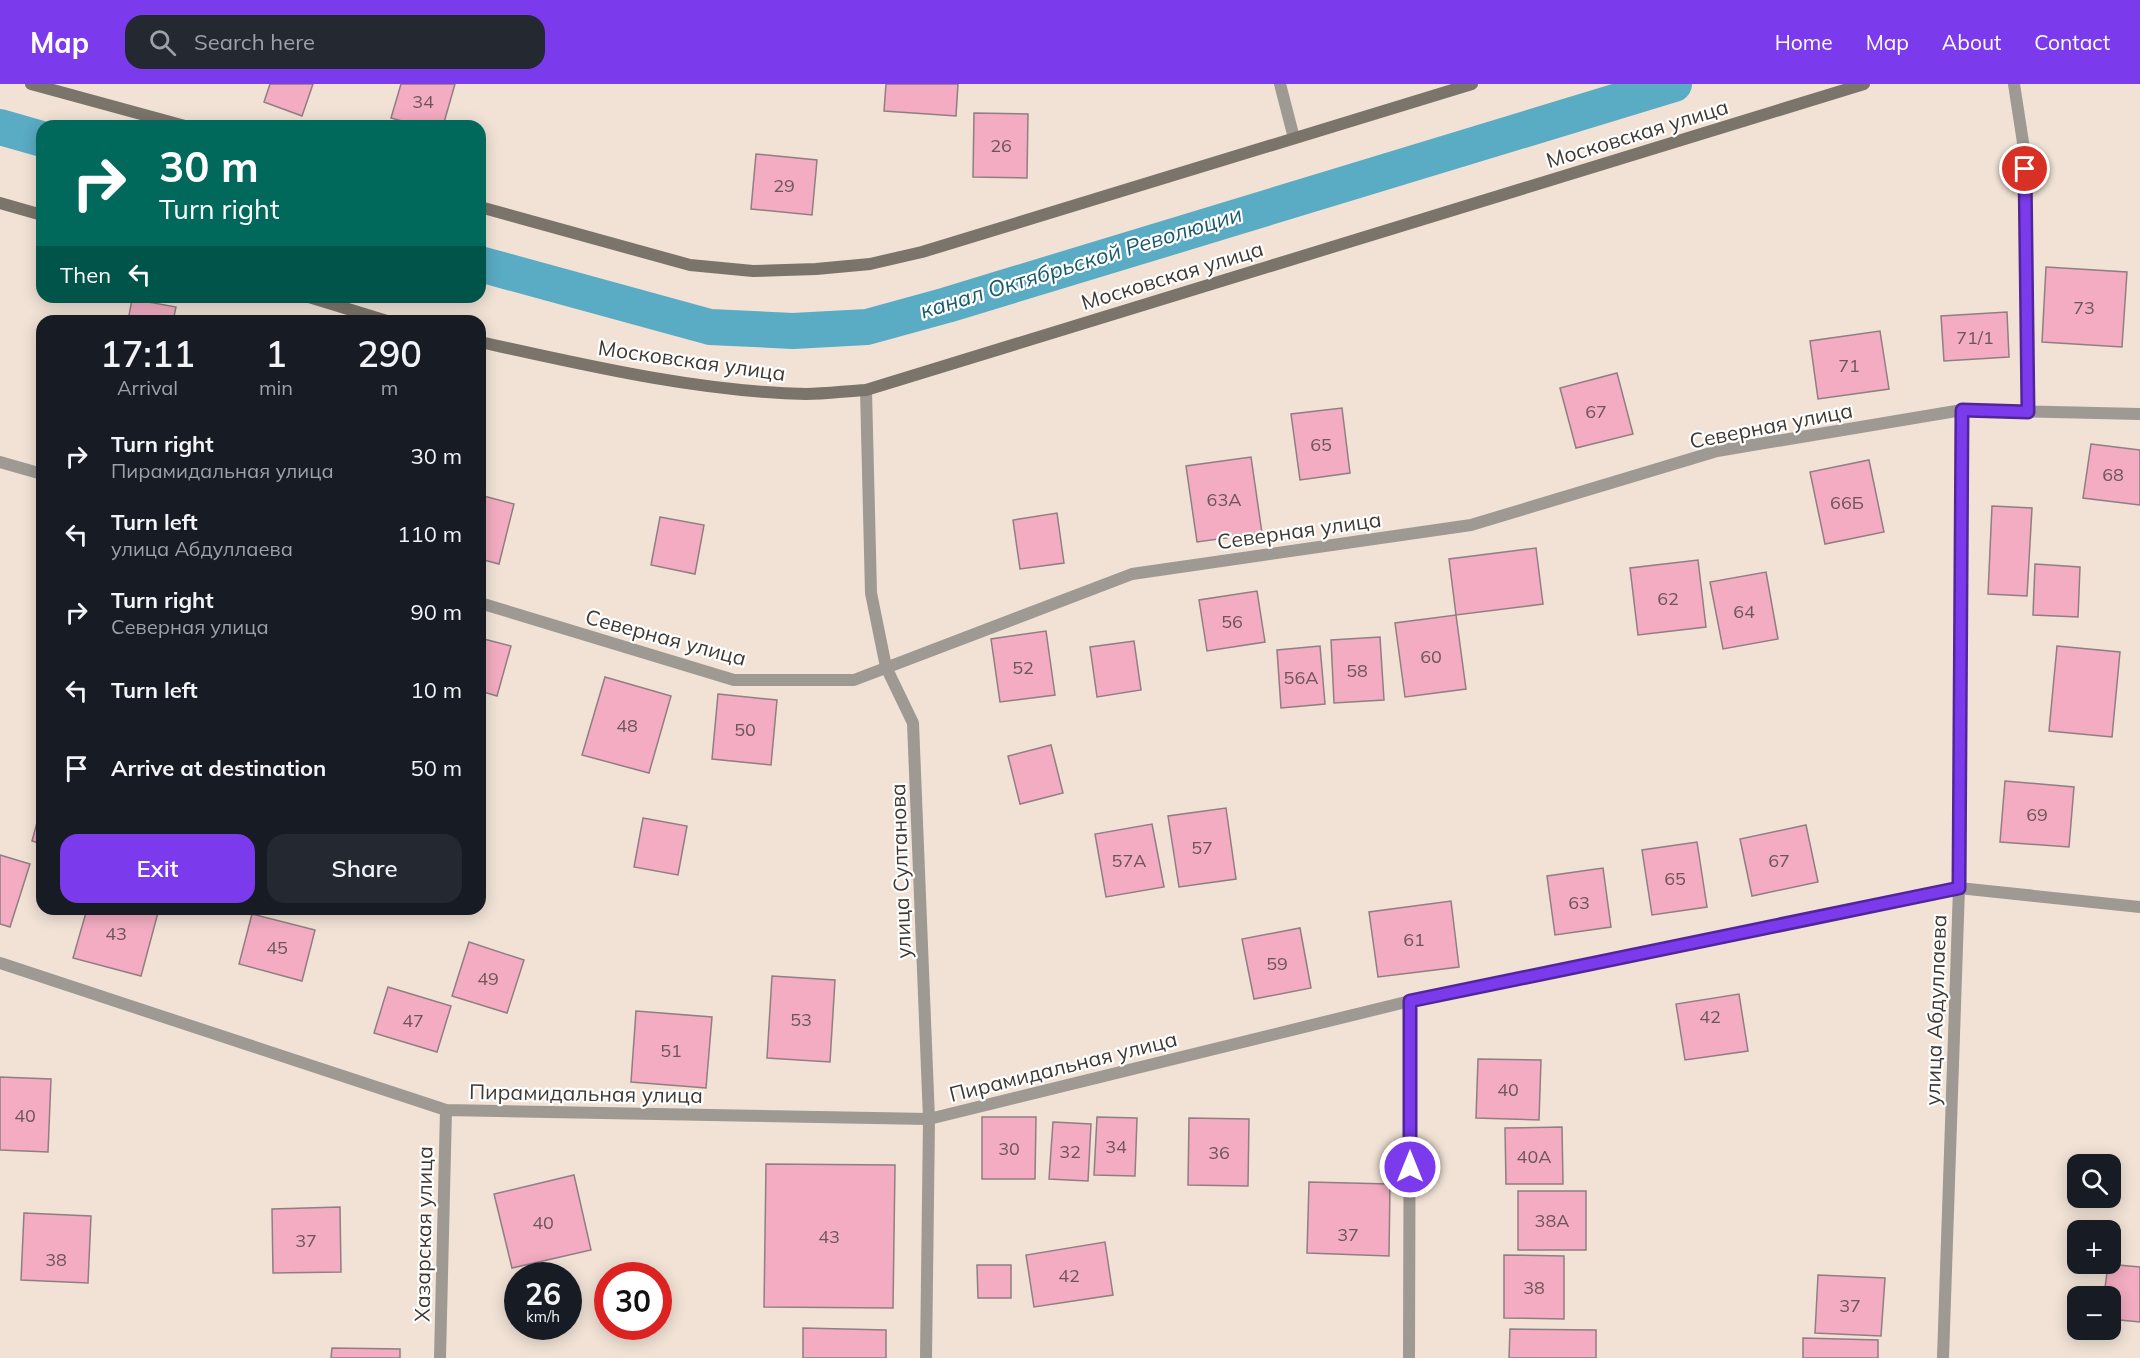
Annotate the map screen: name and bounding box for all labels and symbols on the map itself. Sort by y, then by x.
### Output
house number: 34 [412,90,434,113]
street label: Московская улица [1543,93,1731,173]
house number: 26 [990,134,1012,157]
pin [1999,143,2050,194]
house number: 29 [773,174,795,197]
water label: канал Октябрьской Революции [917,200,1245,324]
street label: Московская улица [1078,235,1266,315]
house number: 73 [2073,296,2095,319]
house number: 71/1 [1956,326,1994,349]
street label: Московская улица [597,334,787,386]
house number: 71 [1838,354,1860,377]
street label: Северная улица [1687,396,1855,454]
house number: 67 [1585,400,1607,423]
house number: 65 [1310,433,1332,456]
house number: 68 [2102,463,2124,486]
house number: 63А [1207,488,1241,511]
house number: 66Б [1830,491,1864,514]
street label: Северная улица [1215,506,1383,554]
house number: 62 [1657,587,1679,610]
house number: 64 [1733,600,1755,623]
street label: Северная улица [583,603,749,671]
house number: 56 [1221,610,1243,633]
house number: 60 [1420,645,1442,668]
house number: 52 [1012,656,1034,679]
house number: 58 [1346,659,1368,682]
house number: 56А [1284,666,1318,689]
house number: 48 [616,714,638,737]
house number: 50 [734,718,756,741]
street label: улица Султанова [884,783,916,959]
house number: 69 [2026,803,2048,826]
house number: 57 [1191,836,1213,859]
house number: 57А [1112,849,1146,872]
house number: 67 [1768,849,1790,872]
house number: 65 [1664,867,1686,890]
house number: 63 [1568,891,1590,914]
street label: улица Абдуллаева [1919,914,1951,1106]
house number: 43 [105,922,127,945]
house number: 61 [1403,928,1425,951]
house number: 45 [266,936,288,959]
house number: 59 [1266,952,1288,975]
house number: 49 [477,967,499,990]
house number: 42 [1699,1005,1721,1028]
house number: 53 [790,1008,812,1031]
house number: 47 [402,1009,424,1032]
street label: Пирамидальная улица [946,1025,1180,1107]
house number: 51 [660,1039,682,1062]
street label: Пирамидальная улица [469,1078,703,1108]
house number: 40 [1497,1078,1519,1101]
house number: 40 [14,1104,36,1127]
house number: 34 [1105,1135,1127,1158]
position arrow [1378,1135,1442,1199]
house number: 30 [998,1137,1020,1160]
house number: 32 [1059,1140,1081,1163]
house number: 36 [1208,1141,1230,1164]
house number: 40А [1517,1145,1551,1168]
street label: Хазарская улица [408,1146,438,1322]
house number: 38А [1535,1209,1569,1232]
house number: 40 [532,1211,554,1234]
house number: 37 [1337,1223,1359,1246]
house number: 43 [818,1225,840,1248]
house number: 37 [295,1229,317,1252]
house number: 38 [45,1248,67,1271]
speed limit sign: 30 [594,1262,672,1340]
house number: 42 [1058,1264,1080,1287]
house number: 38 [1523,1276,1545,1299]
house number: 37 [1839,1294,1861,1317]

